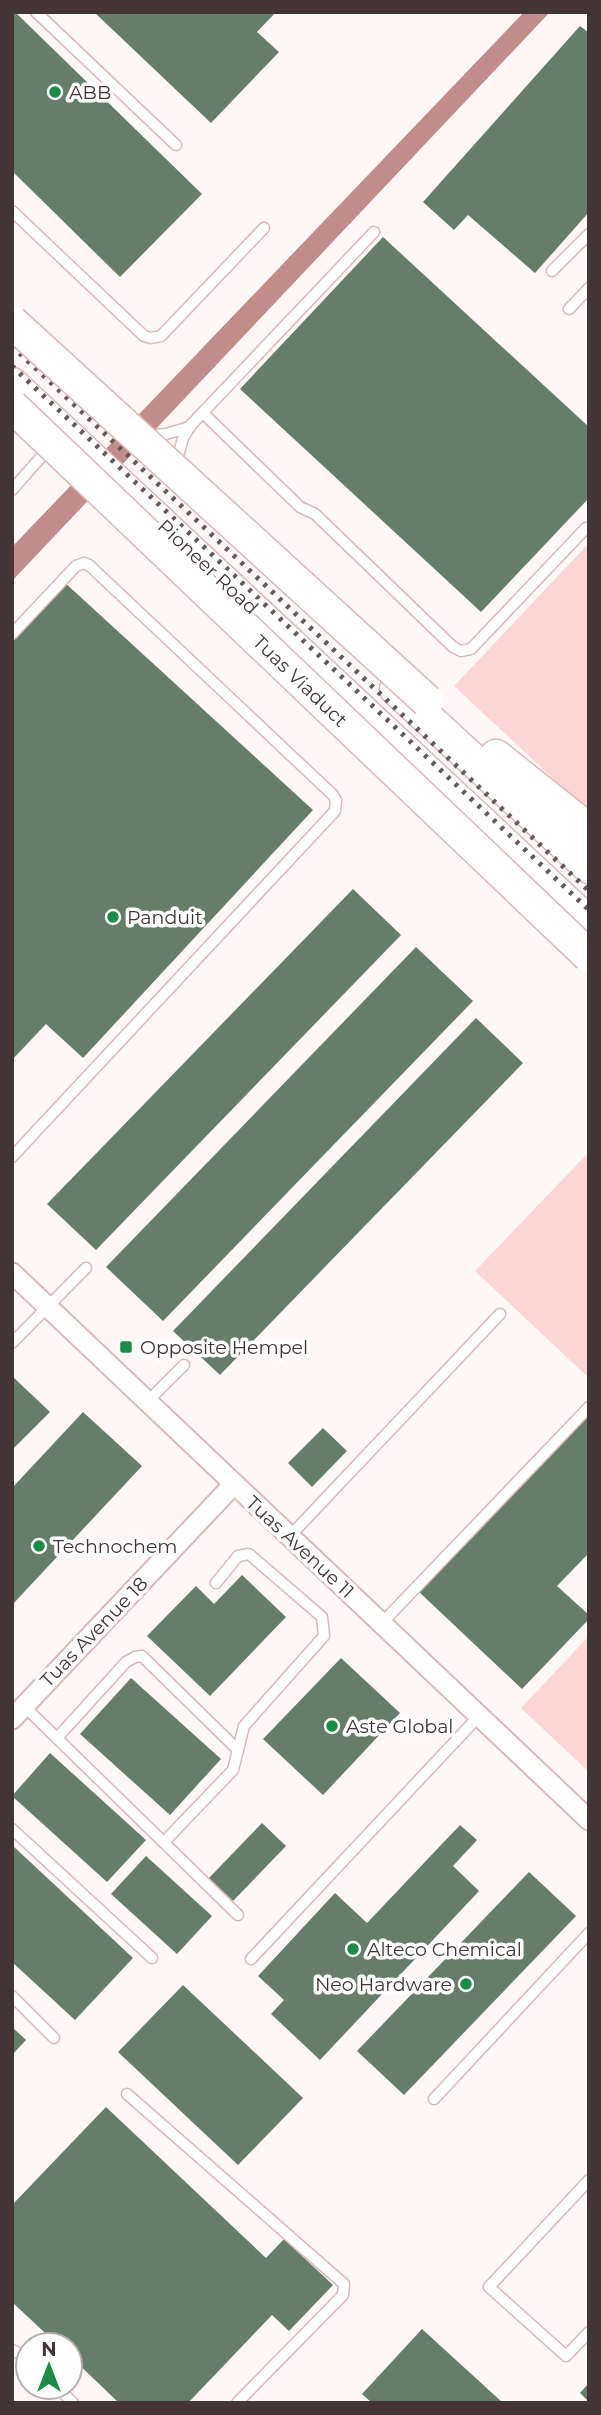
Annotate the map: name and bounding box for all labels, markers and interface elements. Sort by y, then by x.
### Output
place label: ABB [69,81,111,104]
marker: ABB [47,84,63,100]
street label: Pioneer Road [153,515,263,619]
street label: Tuas Viaduct [248,630,352,732]
place label: Panduit [127,906,203,929]
marker: Panduit [105,909,121,925]
place label: Opposite Hempel [140,1336,308,1359]
marker: Opposite Hempel [118,1339,134,1355]
street label: Tuas Avenue 11 [241,1491,359,1603]
place label: Technochem [53,1535,178,1558]
marker: Technochem [31,1538,47,1554]
street label: Tuas Avenue 18 [36,1572,152,1692]
place label: Aste Global [346,1715,453,1738]
marker: Aste Global [324,1718,340,1734]
place label: Alteco Chemical [367,1938,522,1961]
marker: Alteco Chemical [345,1941,361,1957]
place label: Neo Hardware [315,1973,452,1996]
marker: Neo Hardware [458,1976,474,1992]
north arrow [14,2331,84,2401]
text: N [41,2338,57,2361]

